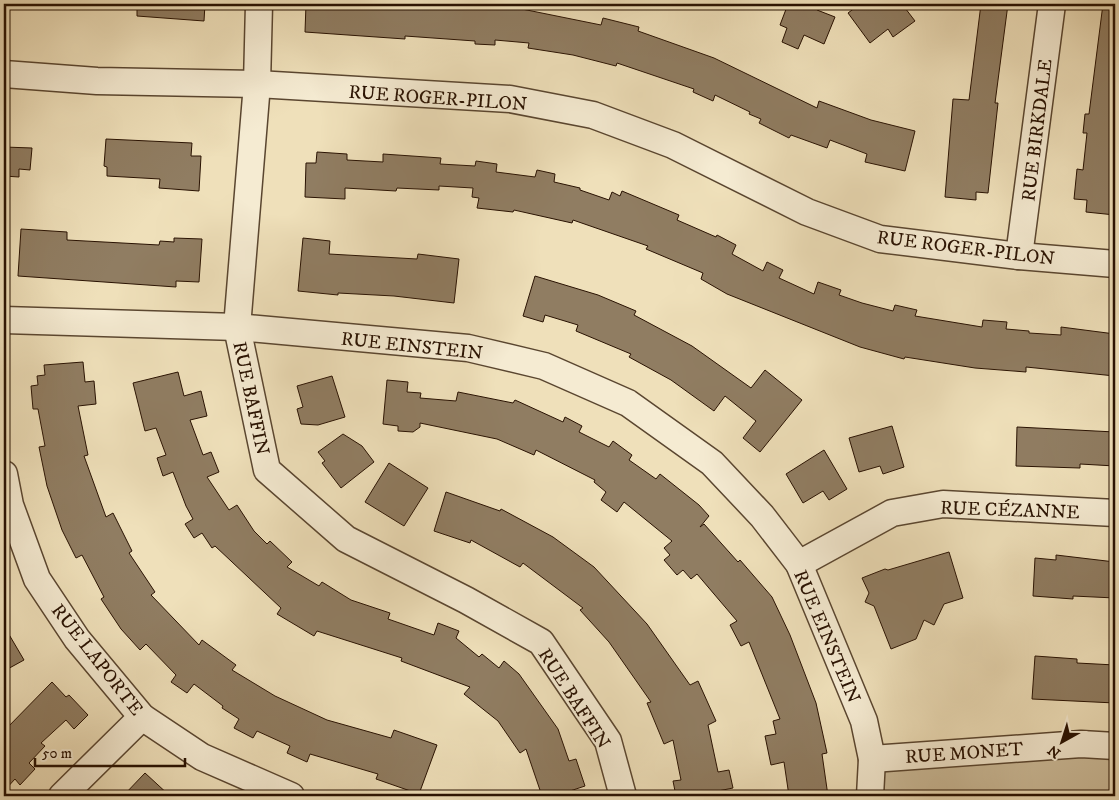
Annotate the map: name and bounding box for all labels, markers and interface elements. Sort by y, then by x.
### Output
street label: RUE BIRKDALE [1017,58,1058,203]
street label: RUE ROGER-PILON [348,81,528,116]
street label: RUE ROGER-PILON [876,226,1056,271]
street label: RUE EINSTEIN [340,328,484,365]
street label: RUE BAFFIN [227,339,274,457]
street label: RUE CÉZANNE [940,496,1080,524]
street label: RUE EINSTEIN [788,566,865,707]
street label: RUE LAPORTE [46,599,148,720]
street label: RUE BAFFIN [533,644,615,753]
north arrow [1036,718,1086,768]
scale bar [35,735,185,767]
street label: RUE MONET [904,738,1025,769]
text: N [1044,740,1065,762]
text: 50 m [42,744,72,763]

